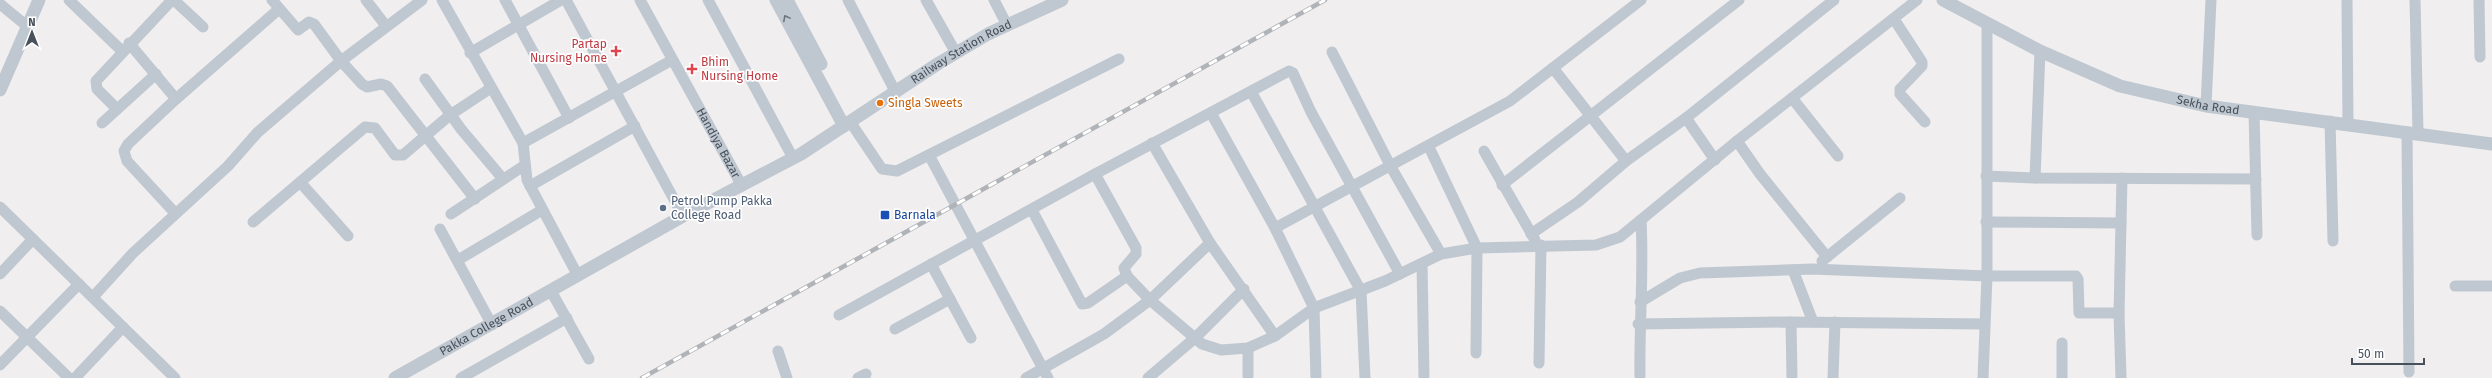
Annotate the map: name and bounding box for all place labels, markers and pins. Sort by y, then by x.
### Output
place label: Partap Nursing Home [530,37,607,65]
marker: Partap Nursing Home [610,45,622,57]
place label: Bhim Nursing Home [701,55,778,83]
marker: Bhim Nursing Home [686,63,698,75]
place label: Singla Sweets [888,96,963,110]
marker: Singla Sweets [875,98,885,108]
place label: Petrol Pump Pakka College Road [671,194,772,222]
marker: Petrol Pump Pakka College Road [658,203,668,213]
place label: Barnala [894,208,936,222]
marker: Barnala [879,209,891,221]

